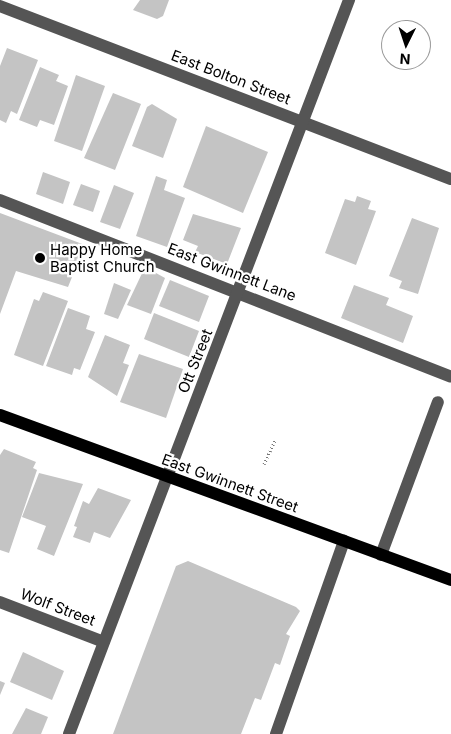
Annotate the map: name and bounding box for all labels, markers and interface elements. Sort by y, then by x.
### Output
north arrow [381,20,431,70]
street label: East Bolton Street [169,46,293,108]
text: N [399,51,411,68]
street label: East Gwinnett Lane [165,239,299,305]
place label: Happy Home Baptist Church [50,240,155,275]
marker: Happy Home Baptist Church [34,252,46,264]
street label: Ott Street [174,326,216,396]
street label: East Gwinnett Street [159,450,301,516]
street label: Wolf Street [18,584,98,630]

